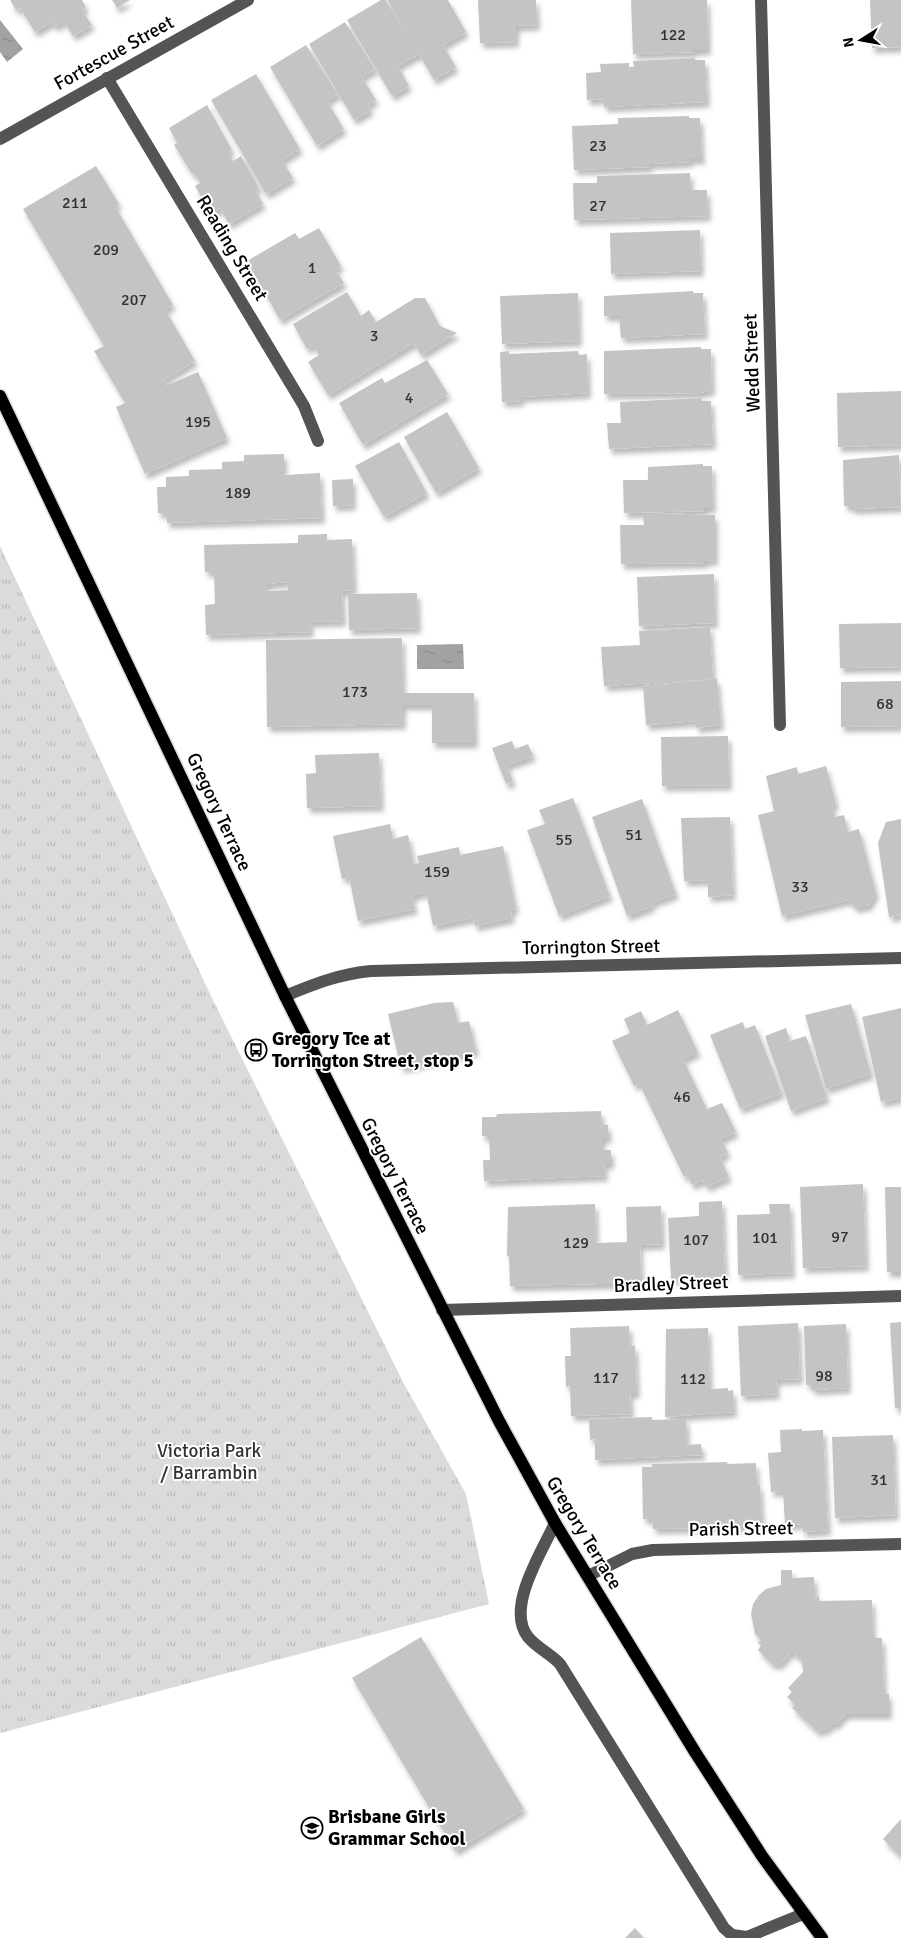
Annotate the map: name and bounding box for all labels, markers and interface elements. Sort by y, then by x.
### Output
street label: Fortescue Street [50,10,178,96]
north arrow [836,15,886,65]
house number: 122 [660,25,686,45]
text: N [839,36,858,49]
house number: 23 [589,136,607,156]
street label: Reading Street [191,191,273,306]
house number: 211 [62,193,88,213]
house number: 27 [589,196,607,216]
house number: 209 [93,240,119,260]
house number: 1 [308,258,316,278]
house number: 207 [121,290,147,310]
street label: Wedd Street [738,313,766,413]
house number: 3 [370,326,378,346]
house number: 4 [405,388,414,408]
house number: 195 [185,412,211,432]
house number: 189 [225,483,251,503]
house number: 173 [342,682,368,702]
house number: 68 [876,694,894,714]
street label: Gregory Terrace [181,749,257,875]
house number: 51 [625,825,643,845]
house number: 55 [555,830,573,850]
house number: 159 [424,862,450,882]
house number: 33 [791,877,809,897]
street label: Torrington Street [522,934,660,960]
place label: Gregory Tce at Torrington Street, stop 5 [272,1027,474,1073]
bus stop icon: Gregory Tce at Torrington Street, stop 5 [244,1038,268,1062]
house number: 46 [673,1087,691,1107]
street label: Gregory Terrace [355,1114,435,1238]
house number: 97 [831,1227,849,1247]
house number: 101 [752,1228,778,1248]
house number: 107 [683,1230,709,1250]
house number: 129 [563,1233,589,1253]
street label: Bradley Street [613,1270,729,1298]
house number: 98 [815,1366,833,1386]
house number: 117 [593,1368,619,1388]
house number: 112 [680,1369,706,1389]
park label: Victoria Park / Barrambin [157,1439,262,1485]
house number: 31 [870,1470,888,1490]
street label: Gregory Terrace [541,1472,627,1594]
street label: Parish Street [688,1516,794,1542]
place label: Brisbane Girls Grammar School [328,1805,465,1851]
school or university icon: Brisbane Girls Grammar School [300,1816,324,1840]

